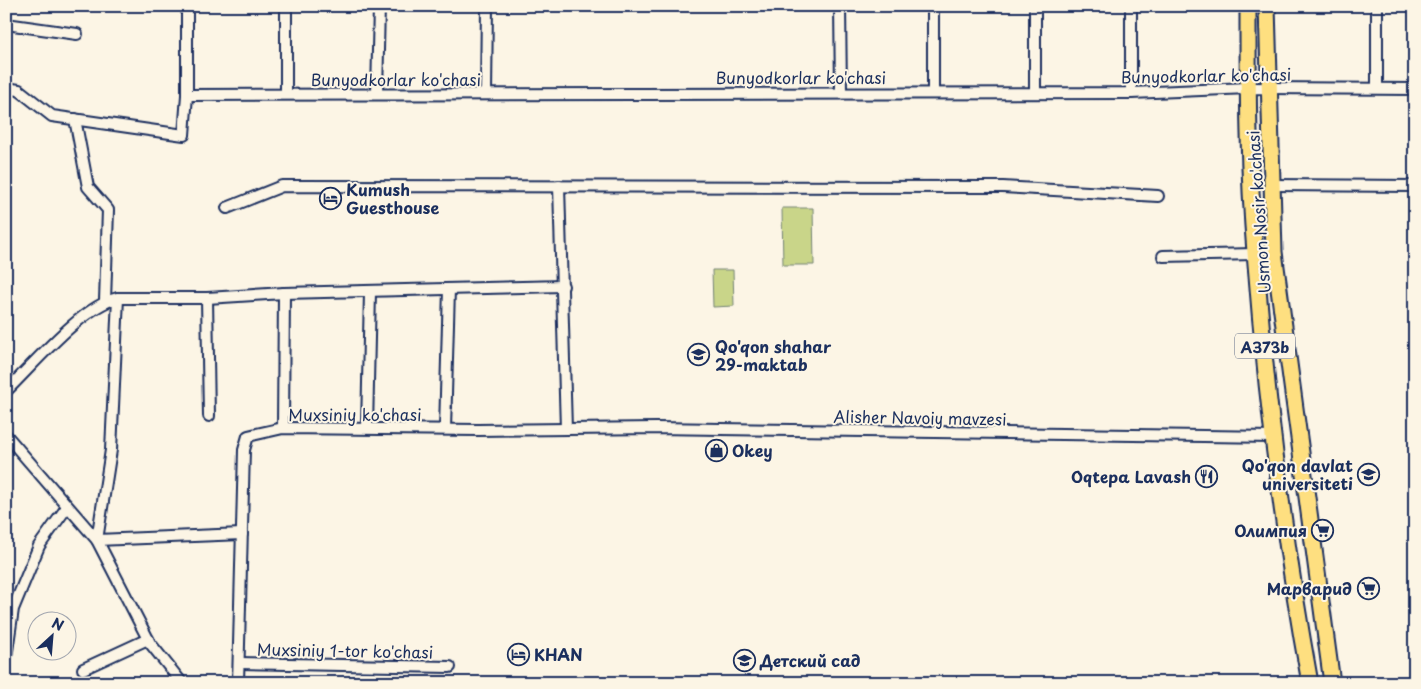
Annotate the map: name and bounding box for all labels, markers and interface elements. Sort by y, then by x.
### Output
street label: Bunyodkorlar ko'chasi [1121,62,1291,88]
street label: Bunyodkorlar ko'chasi [716,65,886,89]
street label: Bunyodkorlar ko'chasi [311,67,481,91]
street label: Usmon Nosir ko'chasi [1240,130,1276,294]
place label: Kumush Guesthouse [346,177,439,219]
hotel icon: Kumush Guesthouse [318,186,342,210]
place label: Qo'qon shahar 29-maktab [715,334,832,376]
road number: A373b [1235,334,1295,358]
school or university icon: Qo'qon shahar 29-maktab [687,343,711,367]
street label: Muxsiniy ko'chasi [288,402,422,426]
street label: Alisher Navoiy mavzesi [833,403,1007,431]
shop icon: Okey [704,438,728,462]
place label: Okey [732,438,773,462]
place label: Qo'qon davlat universiteti [1242,453,1353,495]
school or university icon: Qo'qon davlat universiteti [1357,462,1381,486]
place label: Oqtepa Lavash [1071,464,1191,488]
restaurant icon: Oqtepa Lavash [1195,464,1219,488]
place label: Олимпия [1234,518,1307,542]
supermarket icon: Олимпия [1311,518,1335,542]
place label: Марварид [1267,576,1352,600]
supermarket icon: Марварид [1356,576,1380,600]
north arrow [28,612,78,662]
text: N [48,612,68,636]
street label: Muxsiniy 1-tor ko'chasi [257,636,433,664]
hotel icon: KHAN [506,642,530,666]
place label: KHAN [534,642,583,666]
school or university icon: Детский сад [732,648,756,672]
place label: Детский сад [759,648,861,672]

